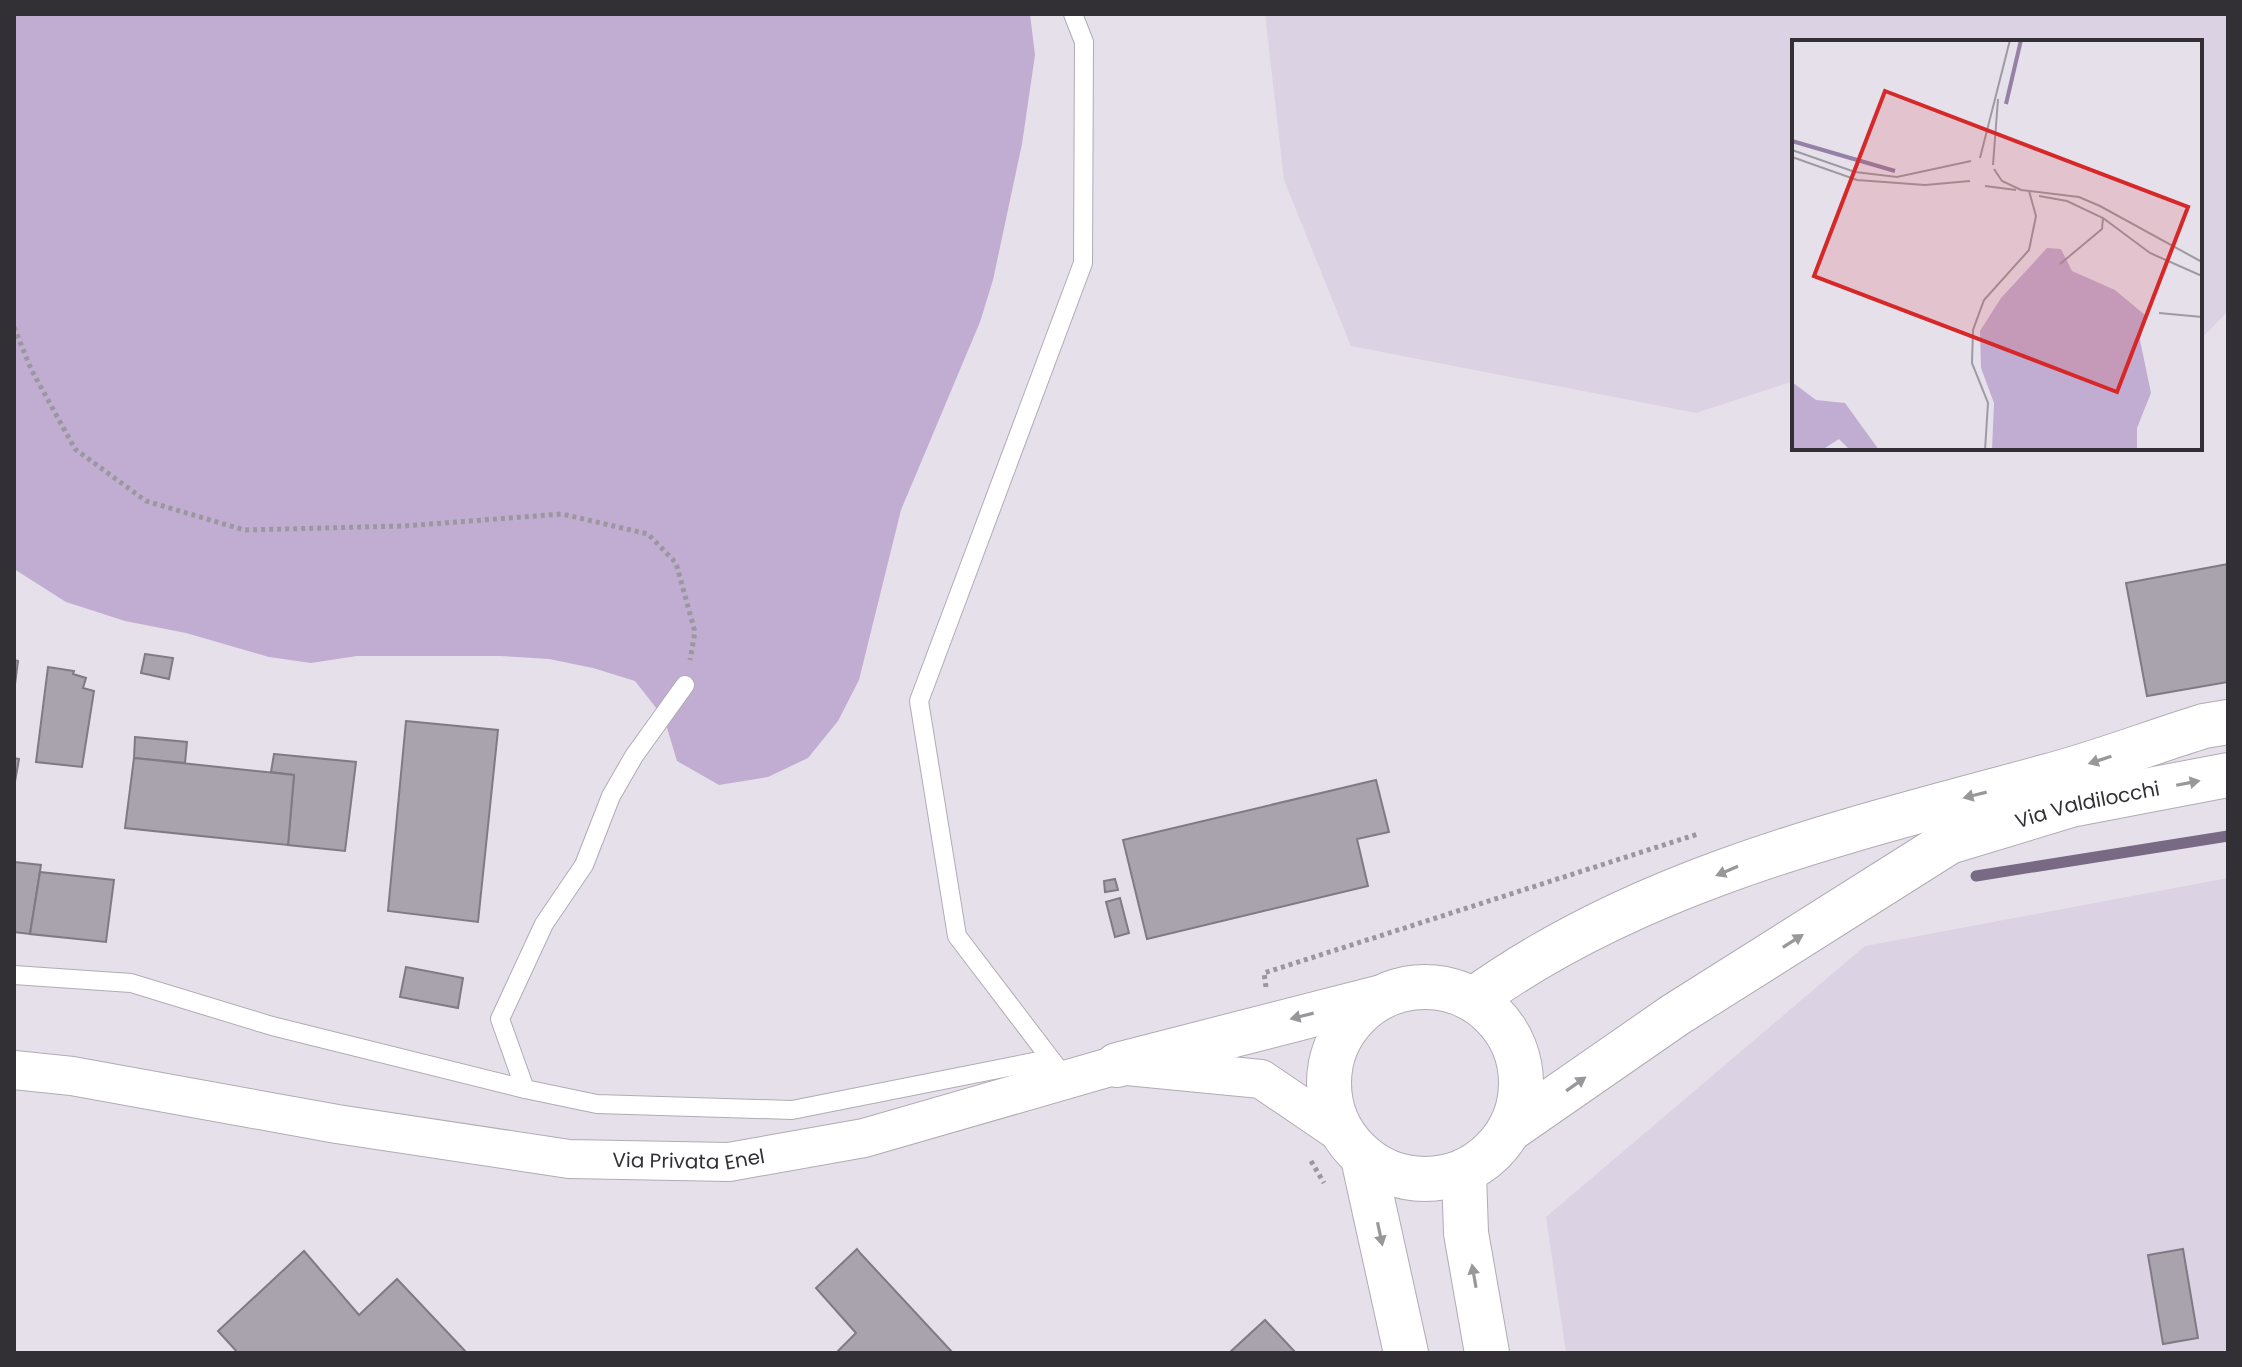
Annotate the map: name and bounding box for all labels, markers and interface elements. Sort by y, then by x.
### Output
inset map [1792,40,2202,450]
one-way arrow [2087,754,2111,766]
street label: Via Valdilocchi [2012,774,2162,835]
one-way arrow [2175,776,2200,788]
one-way arrow [1963,789,1988,801]
one-way arrow [1715,864,1739,877]
one-way arrow [1782,934,1804,948]
one-way arrow [1290,1011,1315,1023]
one-way arrow [1566,1077,1587,1092]
street label: Via Privata Enel [612,1142,767,1177]
one-way arrow [1374,1222,1387,1247]
one-way arrow [1467,1263,1479,1288]

